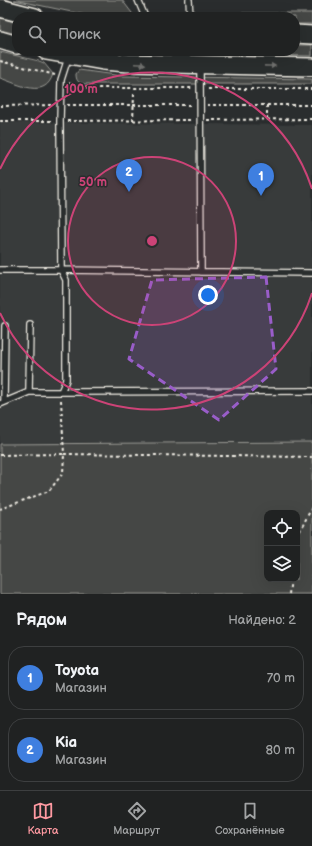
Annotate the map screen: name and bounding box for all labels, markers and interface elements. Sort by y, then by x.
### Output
search box [12,12,300,56]
icon: search [26,23,48,45]
text: Поиск [58,25,101,44]
one-way arrow [134,61,147,67]
one-way arrow [264,63,277,69]
text: 100 m [64,82,98,97]
pin: 2 [116,159,142,192]
pin: 1 [248,163,274,196]
text: 50 m [79,175,107,190]
centre of rings [145,234,159,248]
your location [198,285,218,305]
map controls [264,510,300,582]
button: locate [264,510,300,546]
button: layers [264,546,300,582]
text: Рядом [16,610,67,630]
text: Найдено: 2 [228,612,296,628]
text: Toyota [55,661,99,680]
text: 1 [27,670,33,686]
text: 70 m [267,670,295,686]
text: Магазин [55,680,107,696]
text: Kia [55,733,77,752]
text: 2 [26,742,34,758]
text: 80 m [266,742,295,758]
text: Магазин [55,752,107,768]
tab: Карта [27,800,58,837]
tab: Маршрут [113,800,160,837]
tab: Сохранённые [215,800,285,837]

